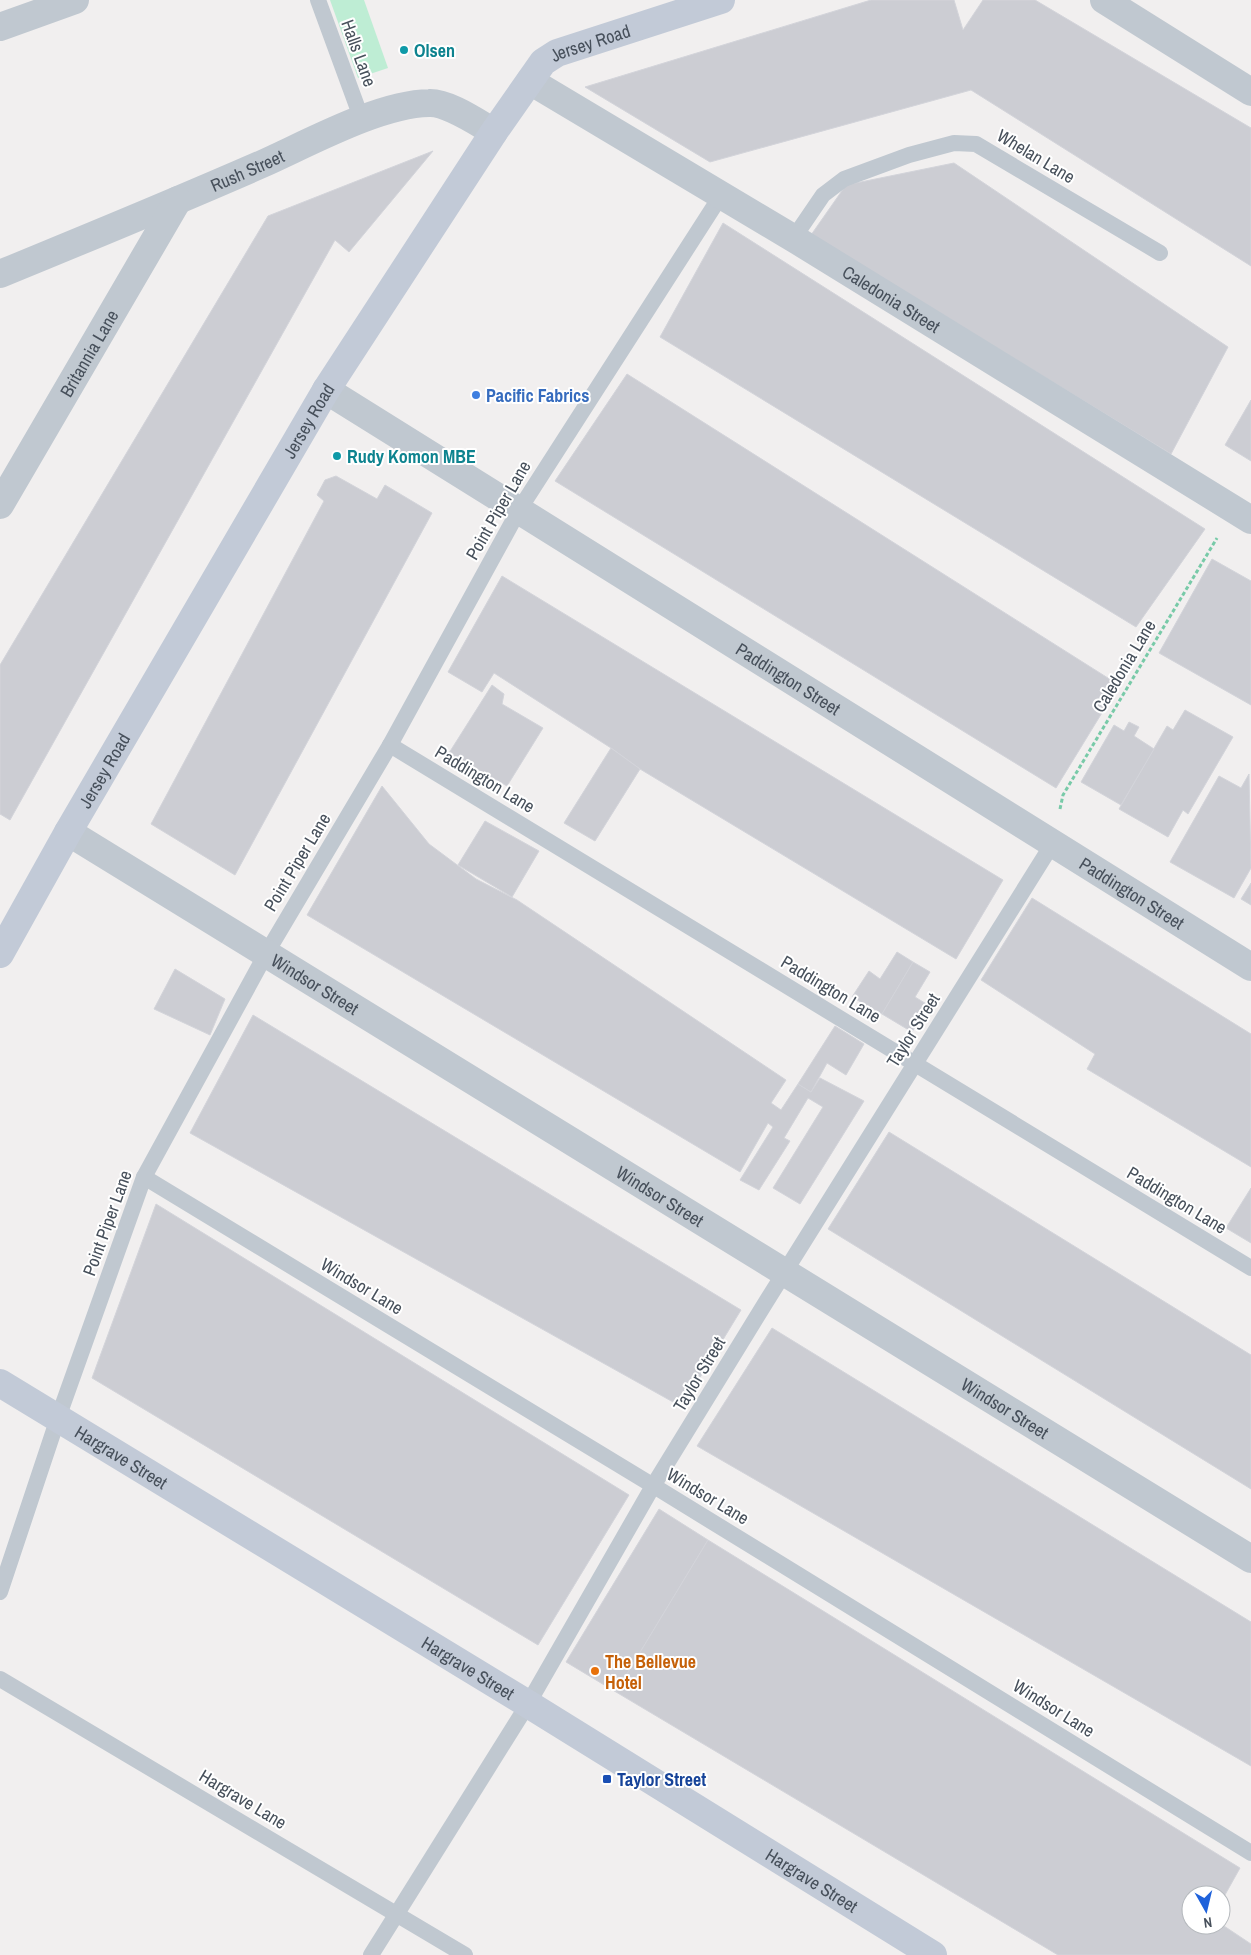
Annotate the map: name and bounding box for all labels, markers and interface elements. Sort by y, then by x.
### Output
street label: Halls Lane [335,16,383,90]
street label: Jersey Road [544,18,633,67]
place label: Olsen [414,38,455,63]
marker: Olsen [398,44,410,56]
street label: Whelan Lane [992,123,1080,189]
street label: Rush Street [206,143,288,197]
street label: Caledonia Street [838,259,945,338]
street label: Britannia Lane [53,305,124,401]
street label: Jersey Road [276,378,340,463]
place label: Pacific Fabrics [486,383,589,408]
marker: Pacific Fabrics [470,389,482,401]
place label: Rudy Komon MBE [347,444,476,469]
marker: Rudy Komon MBE [331,450,343,462]
street label: Point Piper Lane [459,456,537,564]
street label: Caledonia Lane [1086,615,1162,717]
street label: Paddington Street [731,636,846,721]
street label: Jersey Road [72,728,136,813]
street label: Paddington Lane [430,739,540,819]
street label: Point Piper Lane [258,808,336,916]
street label: Paddington Street [1075,851,1189,935]
street label: Windsor Street [267,947,364,1020]
street label: Paddington Lane [776,949,886,1029]
street label: Taylor Street [880,988,946,1072]
street label: Windsor Street [612,1159,709,1232]
street label: Paddington Lane [1122,1160,1232,1240]
street label: Point Piper Lane [76,1167,138,1279]
street label: Windsor Lane [316,1252,408,1320]
street label: Taylor Street [667,1332,731,1416]
street label: Windsor Street [957,1371,1054,1444]
street label: Hargrave Street [70,1419,172,1495]
street label: Windsor Lane [662,1462,754,1530]
street label: Hargrave Street [417,1630,519,1705]
place label: The Bellevue Hotel [605,1649,696,1695]
marker: The Bellevue Hotel [589,1665,601,1677]
street label: Windsor Lane [1008,1673,1100,1743]
street label: Hargrave Lane [195,1763,291,1835]
place label: Taylor Street [617,1767,706,1792]
marker: Taylor Street [601,1773,613,1785]
street label: Hargrave Street [761,1842,863,1918]
north arrow [1181,1885,1231,1935]
text: N [1202,1913,1213,1932]

